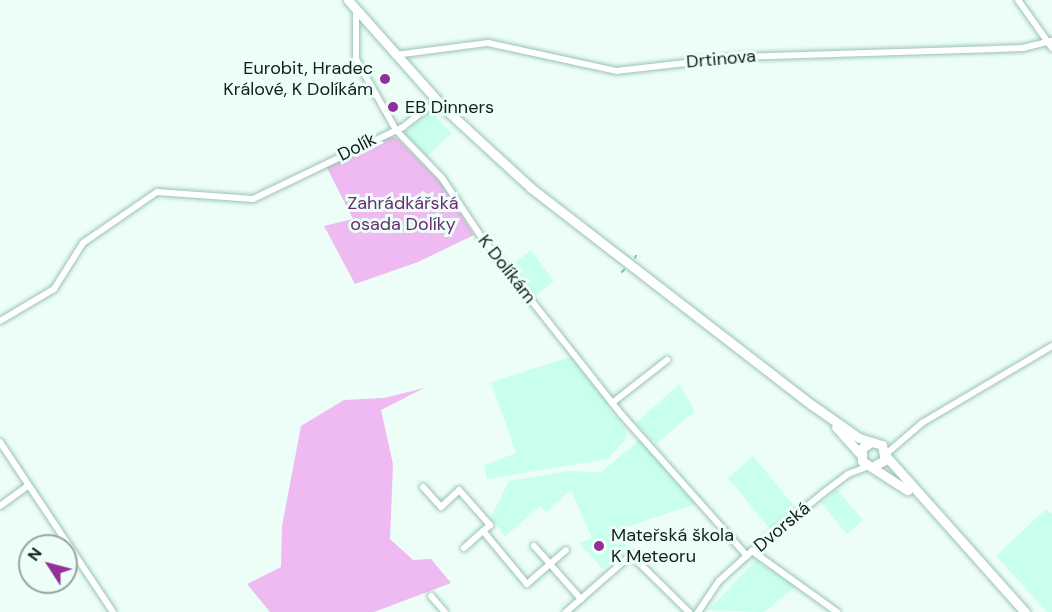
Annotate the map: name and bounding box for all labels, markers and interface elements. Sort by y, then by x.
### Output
street label: Drtinova [685,45,757,73]
place label: Eurobit, Hradec Králové, K Dolíkám [223,58,373,100]
marker: Eurobit, Hradec Králové, K Dolíkám [378,72,392,86]
place label: EB Dinners [405,96,494,118]
marker: EB Dinners [386,100,400,114]
street label: Dolík [334,128,380,166]
park label: Zahrádkářská osada Dolíky [348,193,458,236]
street label: K Dolíkám [473,230,541,308]
street label: Dvorská [750,497,814,557]
place label: Mateřská škola K Meteoru [611,525,734,568]
north arrow [18,534,78,594]
marker: Mateřská škola K Meteoru [592,539,606,553]
text: N [23,543,47,565]

